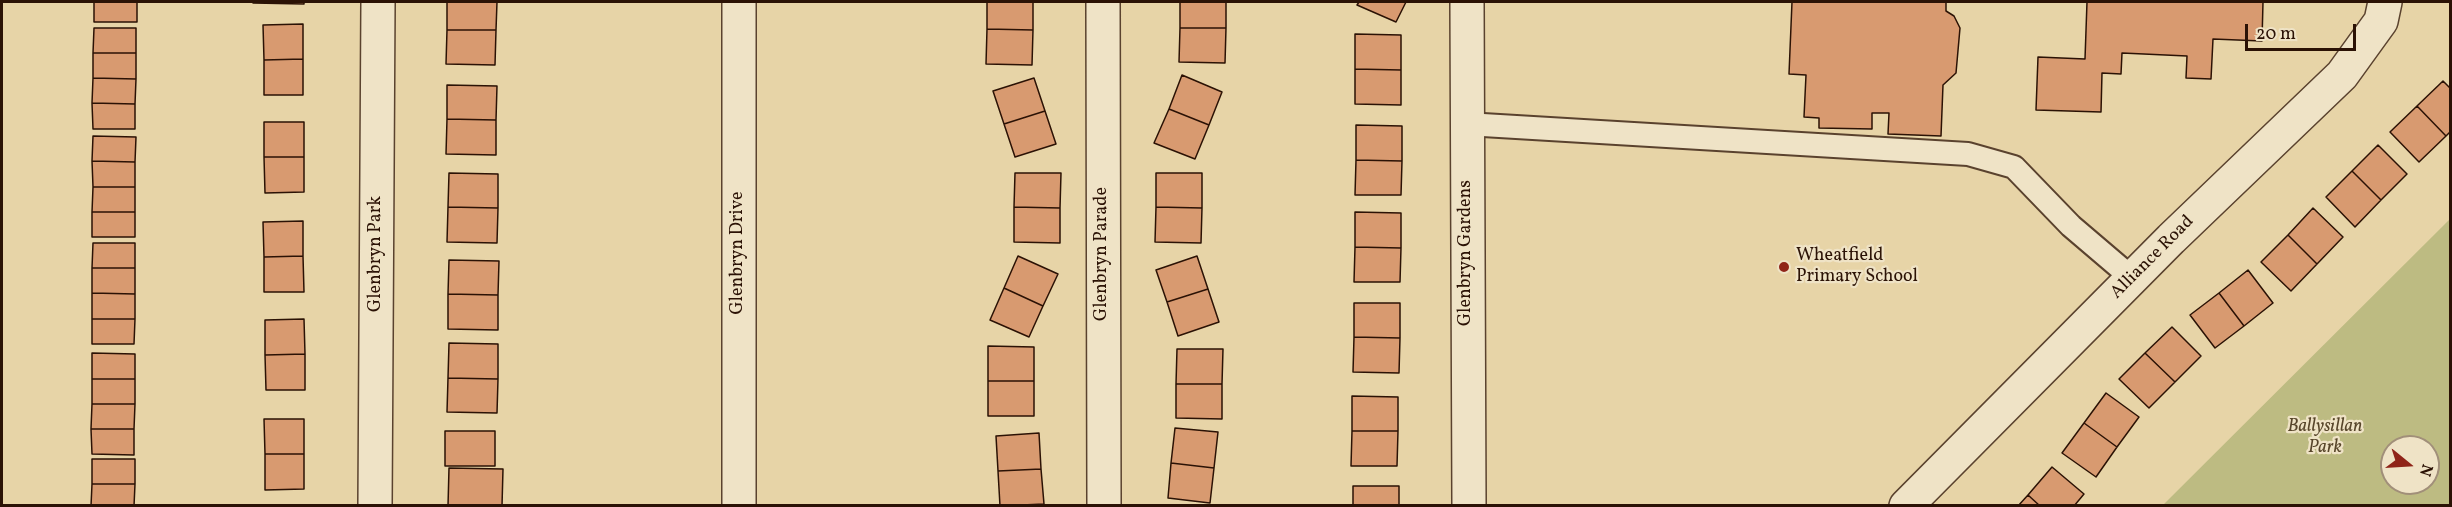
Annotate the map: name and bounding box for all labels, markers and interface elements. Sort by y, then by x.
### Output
scale bar [2248,12,2359,50]
text: 20 m [2256,22,2296,47]
street label: Glenbryn Gardens [1456,180,1478,326]
street label: Glenbryn Parade [1092,187,1114,321]
street label: Glenbryn Drive [728,191,750,315]
street label: Glenbryn Park [366,196,388,312]
street label: Alliance Road [2107,212,2199,304]
place label: Wheatfield Primary School [1796,246,1918,288]
marker: Wheatfield Primary School [1777,260,1791,274]
park label: Ballysillan Park [2288,417,2362,460]
north arrow [2380,435,2440,495]
text: N [2413,461,2437,479]

